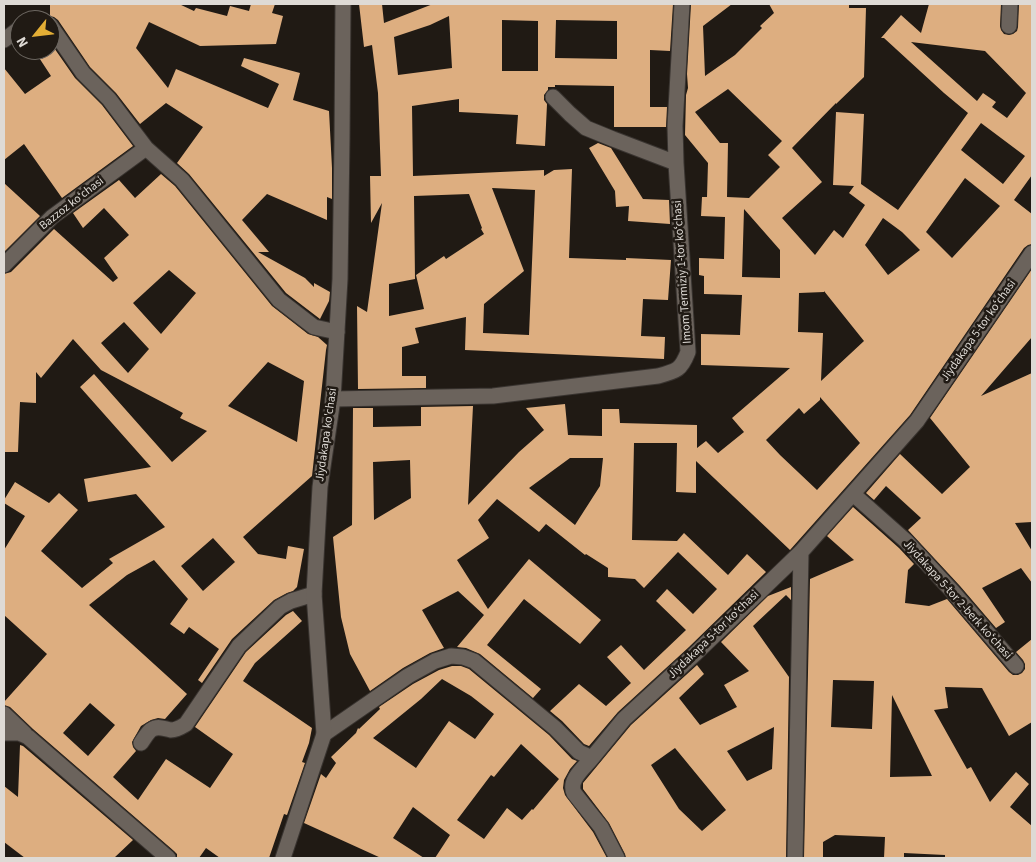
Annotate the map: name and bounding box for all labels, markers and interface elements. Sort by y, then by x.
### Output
north arrow [10,10,60,60]
text: N [12,33,34,51]
street label: Bazzoz koʻchasi [37,174,107,234]
street label: Imom Termiziy 1-tor koʻchasi [671,200,695,344]
street label: Jiydakapa 5-tor koʻchasi [938,277,1020,385]
street label: Jiydakapa ko'chasi [313,387,341,483]
street label: Jiydakapa 5-tor 2-berk koʻchasi [900,537,1014,663]
street label: Jiydakapa 5-tor koʻchasi [666,588,762,682]

